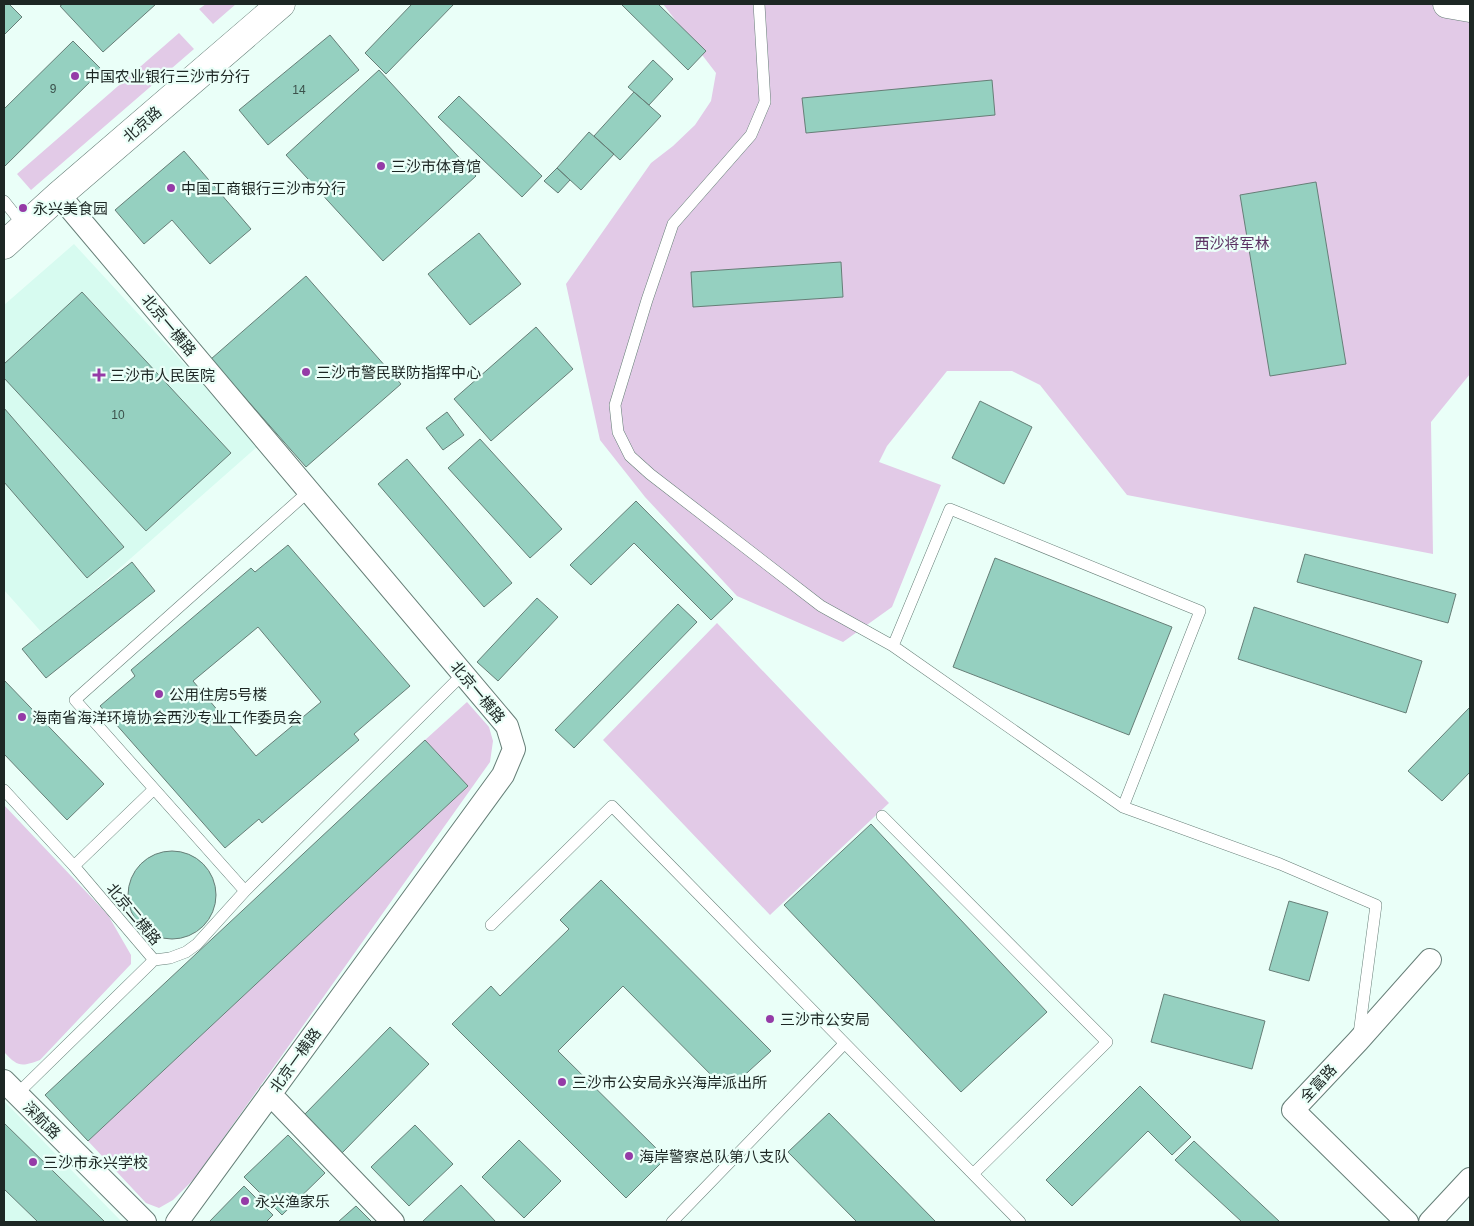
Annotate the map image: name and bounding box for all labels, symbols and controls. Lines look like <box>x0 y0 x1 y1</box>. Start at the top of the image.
place label: 中国农业银行三沙市分行 <box>85 68 250 85</box>
marker: 中国农业银行三沙市分行 <box>69 70 81 82</box>
house number: 9 <box>50 82 57 96</box>
house number: 14 <box>292 83 306 97</box>
street label: 北京路 <box>119 103 165 145</box>
place label: 三沙市体育馆 <box>391 158 481 175</box>
marker: 三沙市体育馆 <box>375 160 387 172</box>
place label: 中国工商银行三沙市分行 <box>181 180 346 197</box>
marker: 中国工商银行三沙市分行 <box>165 182 177 194</box>
place label: 永兴美食园 <box>33 200 108 217</box>
marker: 永兴美食园 <box>17 202 29 214</box>
park label: 西沙将军林 <box>1194 235 1270 252</box>
street label: 北京一横路 <box>138 291 200 359</box>
place label: 三沙市警民联防指挥中心 <box>316 364 481 381</box>
marker: 三沙市警民联防指挥中心 <box>300 366 312 378</box>
place label: 三沙市人民医院 <box>110 367 215 384</box>
marker: 三沙市人民医院 <box>92 368 106 382</box>
house number: 10 <box>111 408 125 422</box>
street label: 北京一横路 <box>447 658 509 726</box>
place label: 公用住房5号楼 <box>169 686 267 703</box>
marker: 公用住房5号楼 <box>153 688 165 700</box>
place label: 海南省海洋环境协会西沙专业工作委员会 <box>32 709 302 726</box>
marker: 海南省海洋环境协会西沙专业工作委员会 <box>16 711 28 723</box>
street label: 北京二横路 <box>103 880 165 948</box>
place label: 三沙市公安局 <box>780 1011 870 1028</box>
marker: 三沙市公安局 <box>764 1013 776 1025</box>
street label: 北京一横路 <box>266 1025 324 1095</box>
street label: 全富路 <box>1296 1061 1340 1105</box>
place label: 三沙市公安局永兴海岸派出所 <box>572 1074 767 1091</box>
marker: 三沙市公安局永兴海岸派出所 <box>556 1076 568 1088</box>
street label: 深航路 <box>20 1098 64 1142</box>
place label: 海岸警察总队第八支队 <box>639 1148 789 1165</box>
marker: 海岸警察总队第八支队 <box>623 1150 635 1162</box>
place label: 三沙市永兴学校 <box>43 1154 148 1171</box>
marker: 三沙市永兴学校 <box>27 1156 39 1168</box>
place label: 永兴渔家乐 <box>255 1193 330 1210</box>
marker: 永兴渔家乐 <box>239 1195 251 1207</box>

